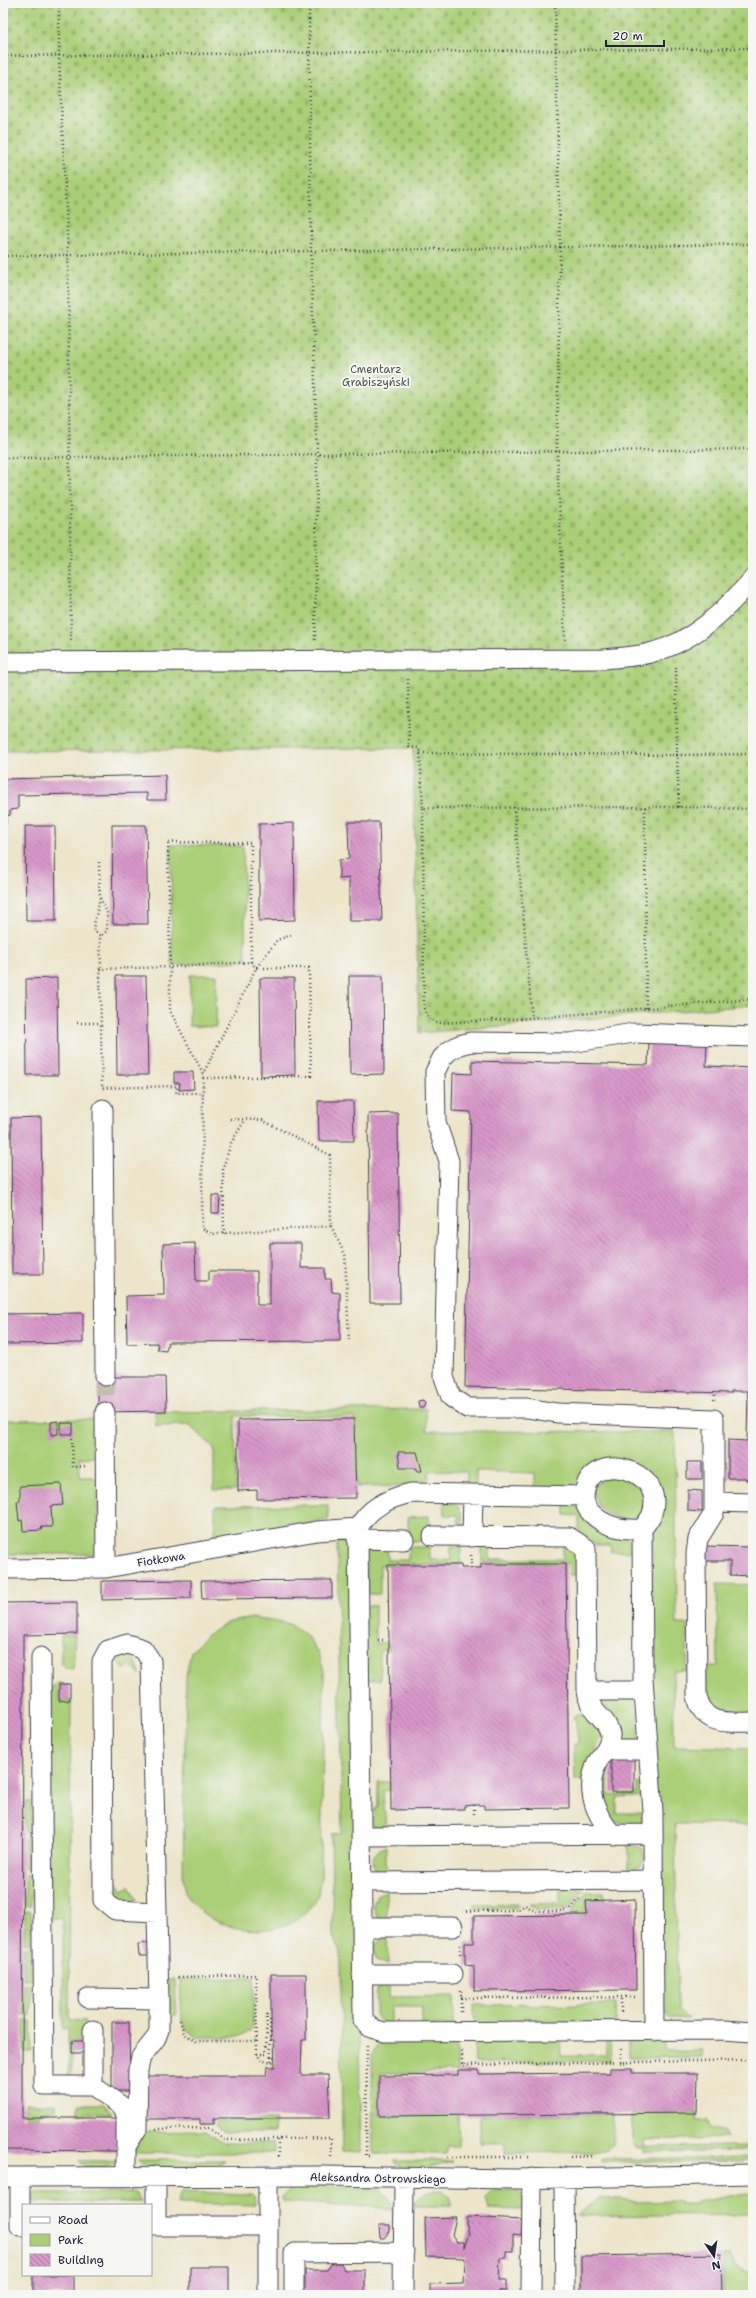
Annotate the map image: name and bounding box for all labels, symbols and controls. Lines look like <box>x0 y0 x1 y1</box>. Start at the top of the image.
scale bar <box>606 22 664 48</box>
text: 20 m <box>612 28 643 44</box>
park label: Cmentarz Grabiszyński <box>342 362 410 390</box>
street label: Fiołkowa <box>136 1548 186 1571</box>
street label: Aleksandra Ostrowskiego <box>310 2170 447 2187</box>
legend <box>22 2204 152 2276</box>
text: Road <box>58 2212 89 2228</box>
text: Park <box>58 2232 84 2248</box>
north arrow <box>694 2236 734 2276</box>
text: Building <box>58 2252 104 2268</box>
text: N <box>710 2257 722 2274</box>

